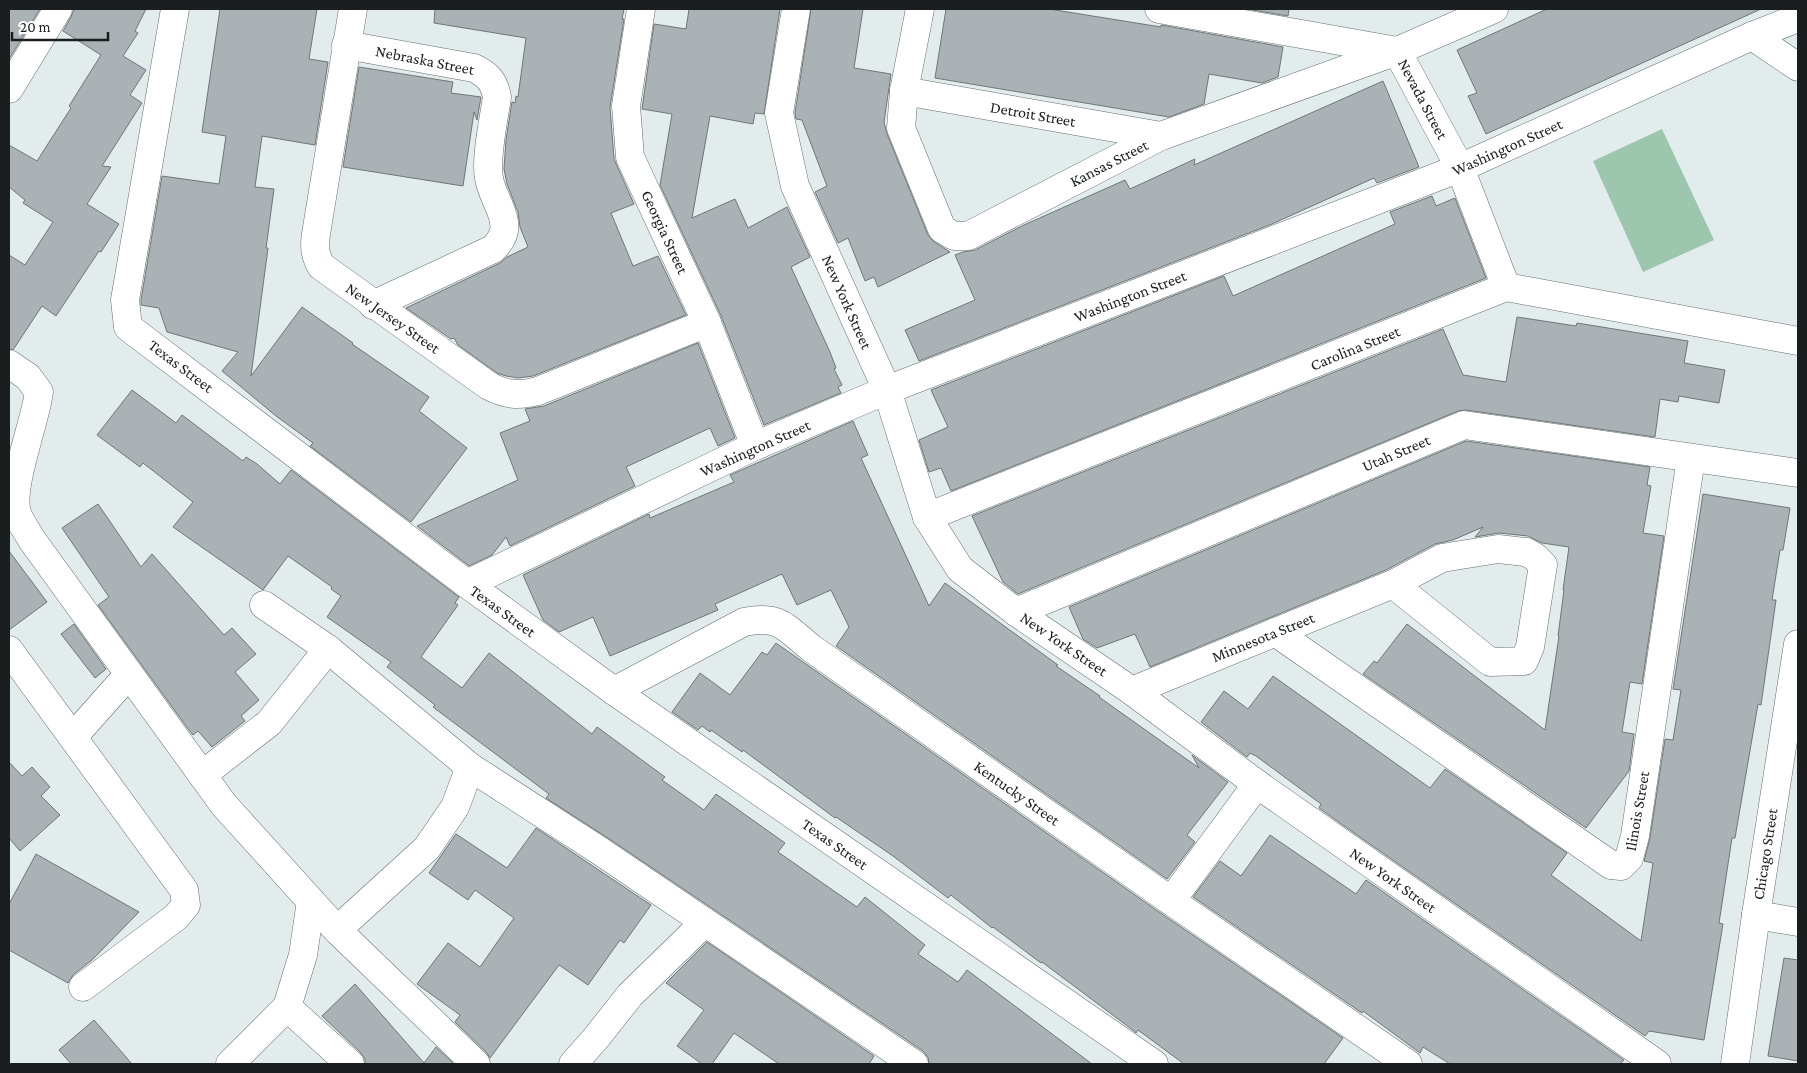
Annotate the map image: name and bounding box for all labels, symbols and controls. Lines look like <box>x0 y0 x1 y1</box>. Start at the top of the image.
scale bar <box>12 10 109 42</box>
text: 20 m <box>20 19 51 35</box>
street label: Nebraska Street <box>374 42 476 78</box>
street label: Nevada Street <box>1395 56 1452 143</box>
street label: Detroit Street <box>989 98 1078 130</box>
street label: Washington Street <box>1449 115 1566 180</box>
street label: Kansas Street <box>1067 136 1152 190</box>
street label: Georgia Street <box>637 187 692 278</box>
street label: New York Street <box>819 252 876 352</box>
street label: Washington Street <box>1071 266 1190 326</box>
street label: New Jersey Street <box>342 279 444 358</box>
street label: Carolina Street <box>1308 322 1403 374</box>
street label: Texas Street <box>145 336 217 396</box>
street label: Washington Street <box>697 416 814 481</box>
street label: Utah Street <box>1360 431 1433 475</box>
street label: Texas Street <box>467 582 540 641</box>
street label: Minnesota Street <box>1209 608 1317 665</box>
street label: New York Street <box>1017 609 1111 680</box>
street label: Kentucky Street <box>971 757 1063 830</box>
street label: Ilinois Street <box>1622 769 1653 852</box>
street label: Chicago Street <box>1749 806 1782 901</box>
street label: Texas Street <box>799 815 872 873</box>
street label: New York Street <box>1347 844 1440 916</box>

